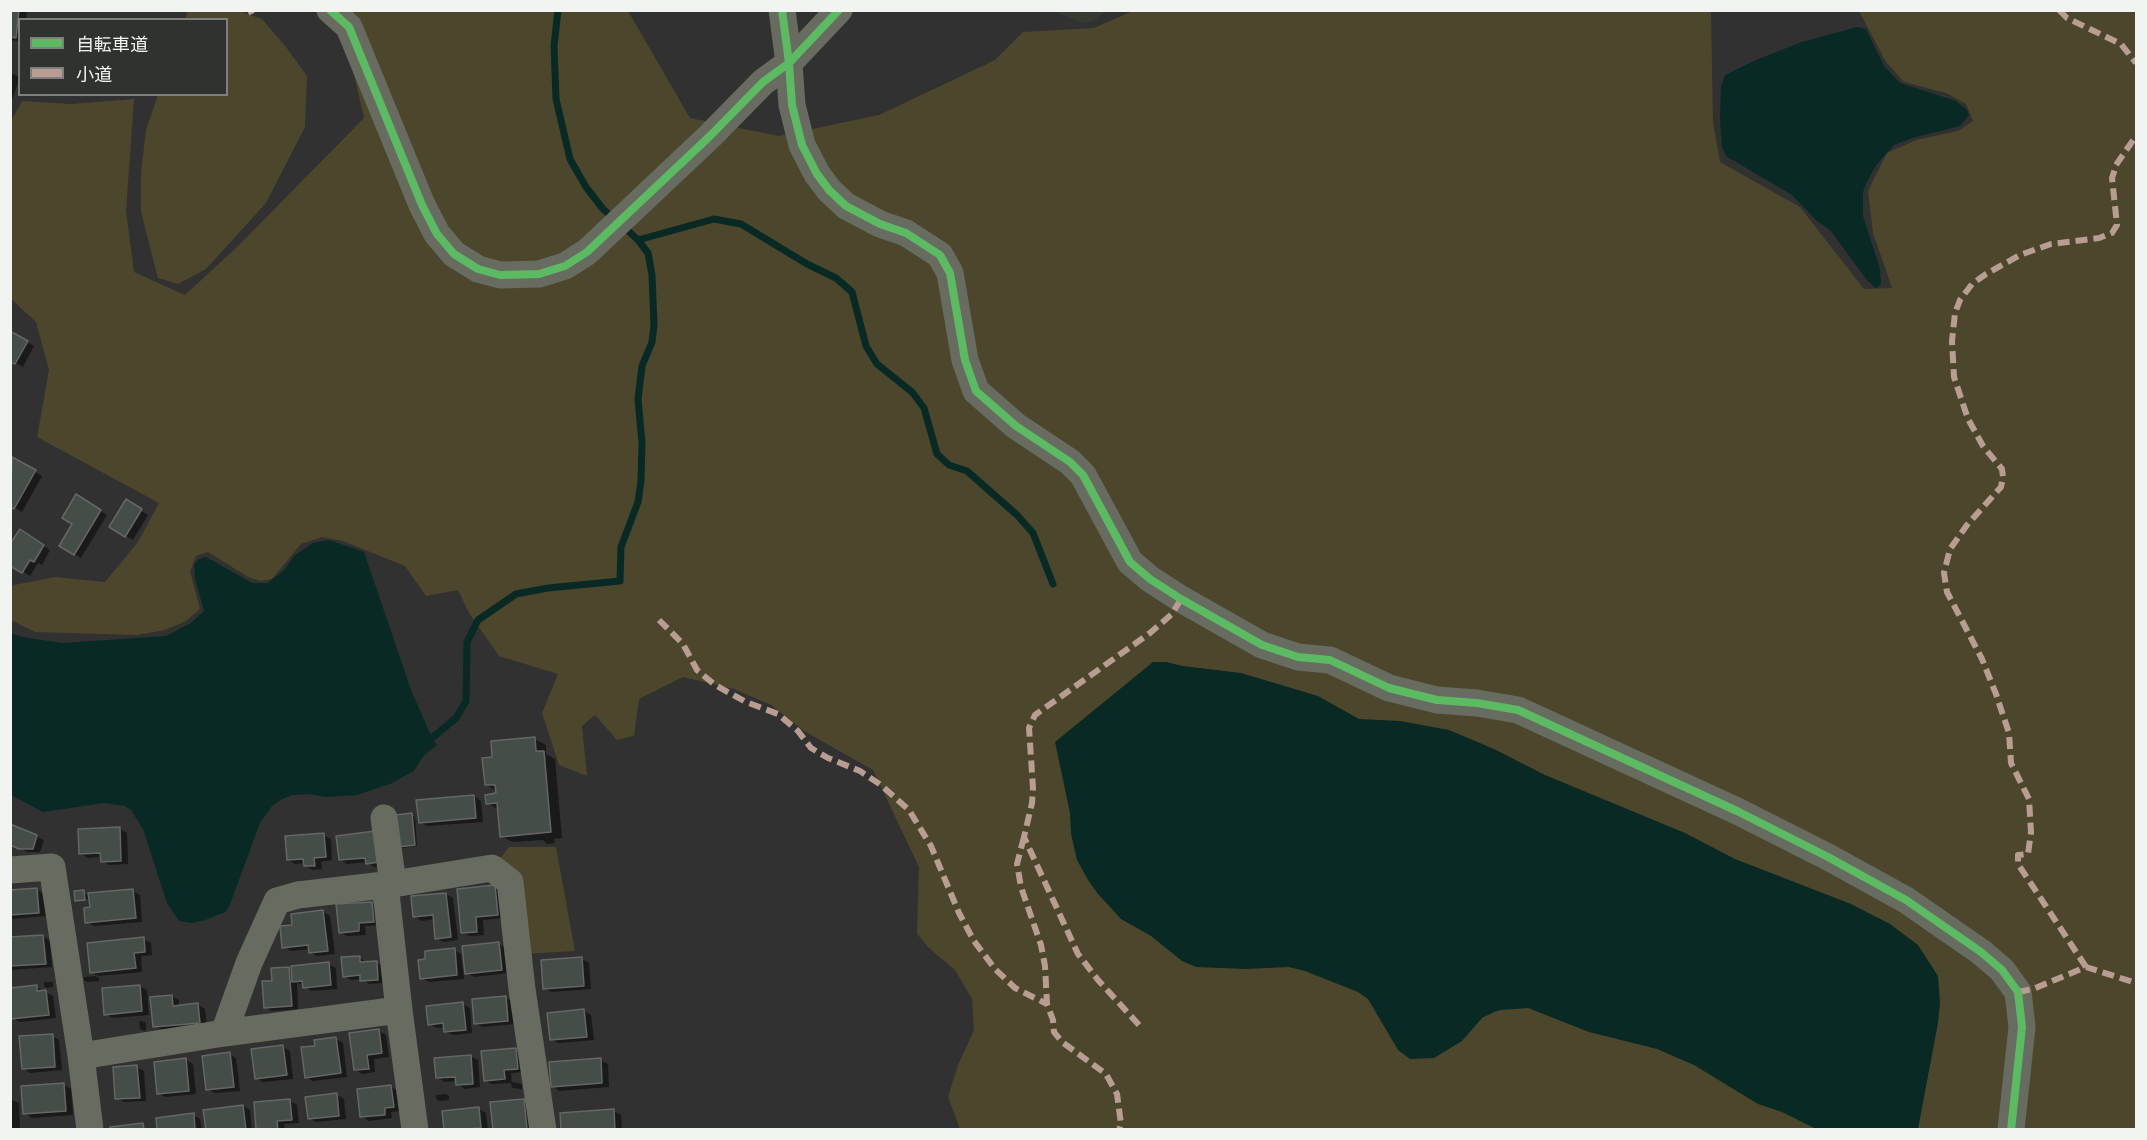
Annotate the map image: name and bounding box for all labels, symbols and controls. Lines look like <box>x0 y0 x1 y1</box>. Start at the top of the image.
legend <box>18 18 228 96</box>
text: 自転車道 <box>76 33 148 56</box>
text: 小道 <box>76 63 112 86</box>

